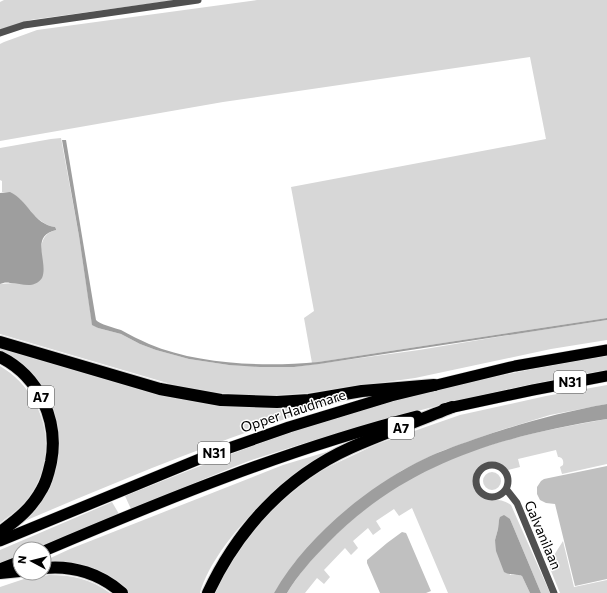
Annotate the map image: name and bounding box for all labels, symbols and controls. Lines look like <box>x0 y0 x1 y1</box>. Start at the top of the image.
road number: N31 <box>554 371 586 393</box>
street label: Opper Haudmare <box>238 385 348 436</box>
road number: A7 <box>28 386 54 408</box>
road number: A7 <box>388 417 414 439</box>
road number: N31 <box>198 442 230 464</box>
street label: Galvanilaan <box>521 498 566 572</box>
north arrow <box>12 541 52 581</box>
text: N <box>15 555 29 565</box>

